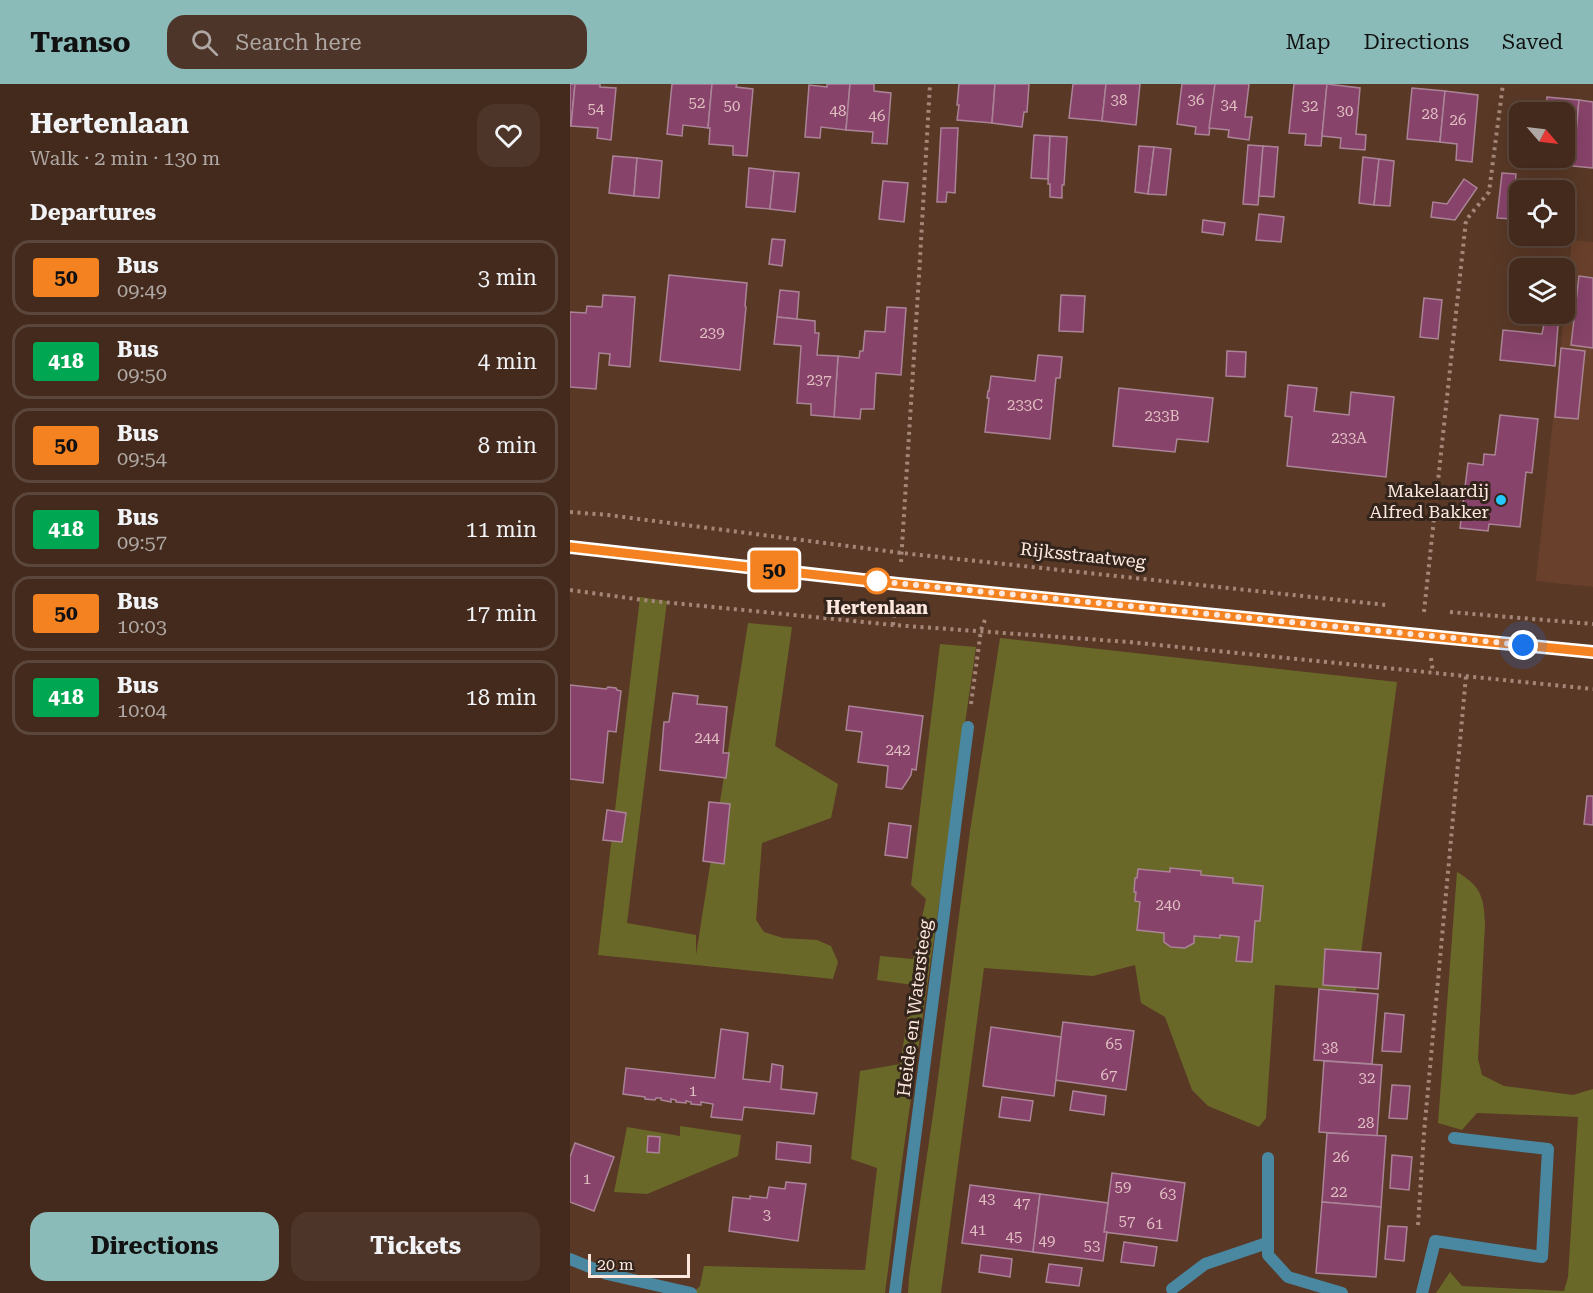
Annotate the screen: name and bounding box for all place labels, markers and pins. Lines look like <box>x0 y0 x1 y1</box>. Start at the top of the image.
place label: Makelaardij Alfred Bakker <box>1370 480 1489 522</box>
marker: Makelaardij Alfred Bakker <box>1494 493 1508 507</box>
marker: Hertenlaan <box>864 568 890 594</box>
place label: Hertenlaan <box>826 597 928 618</box>

